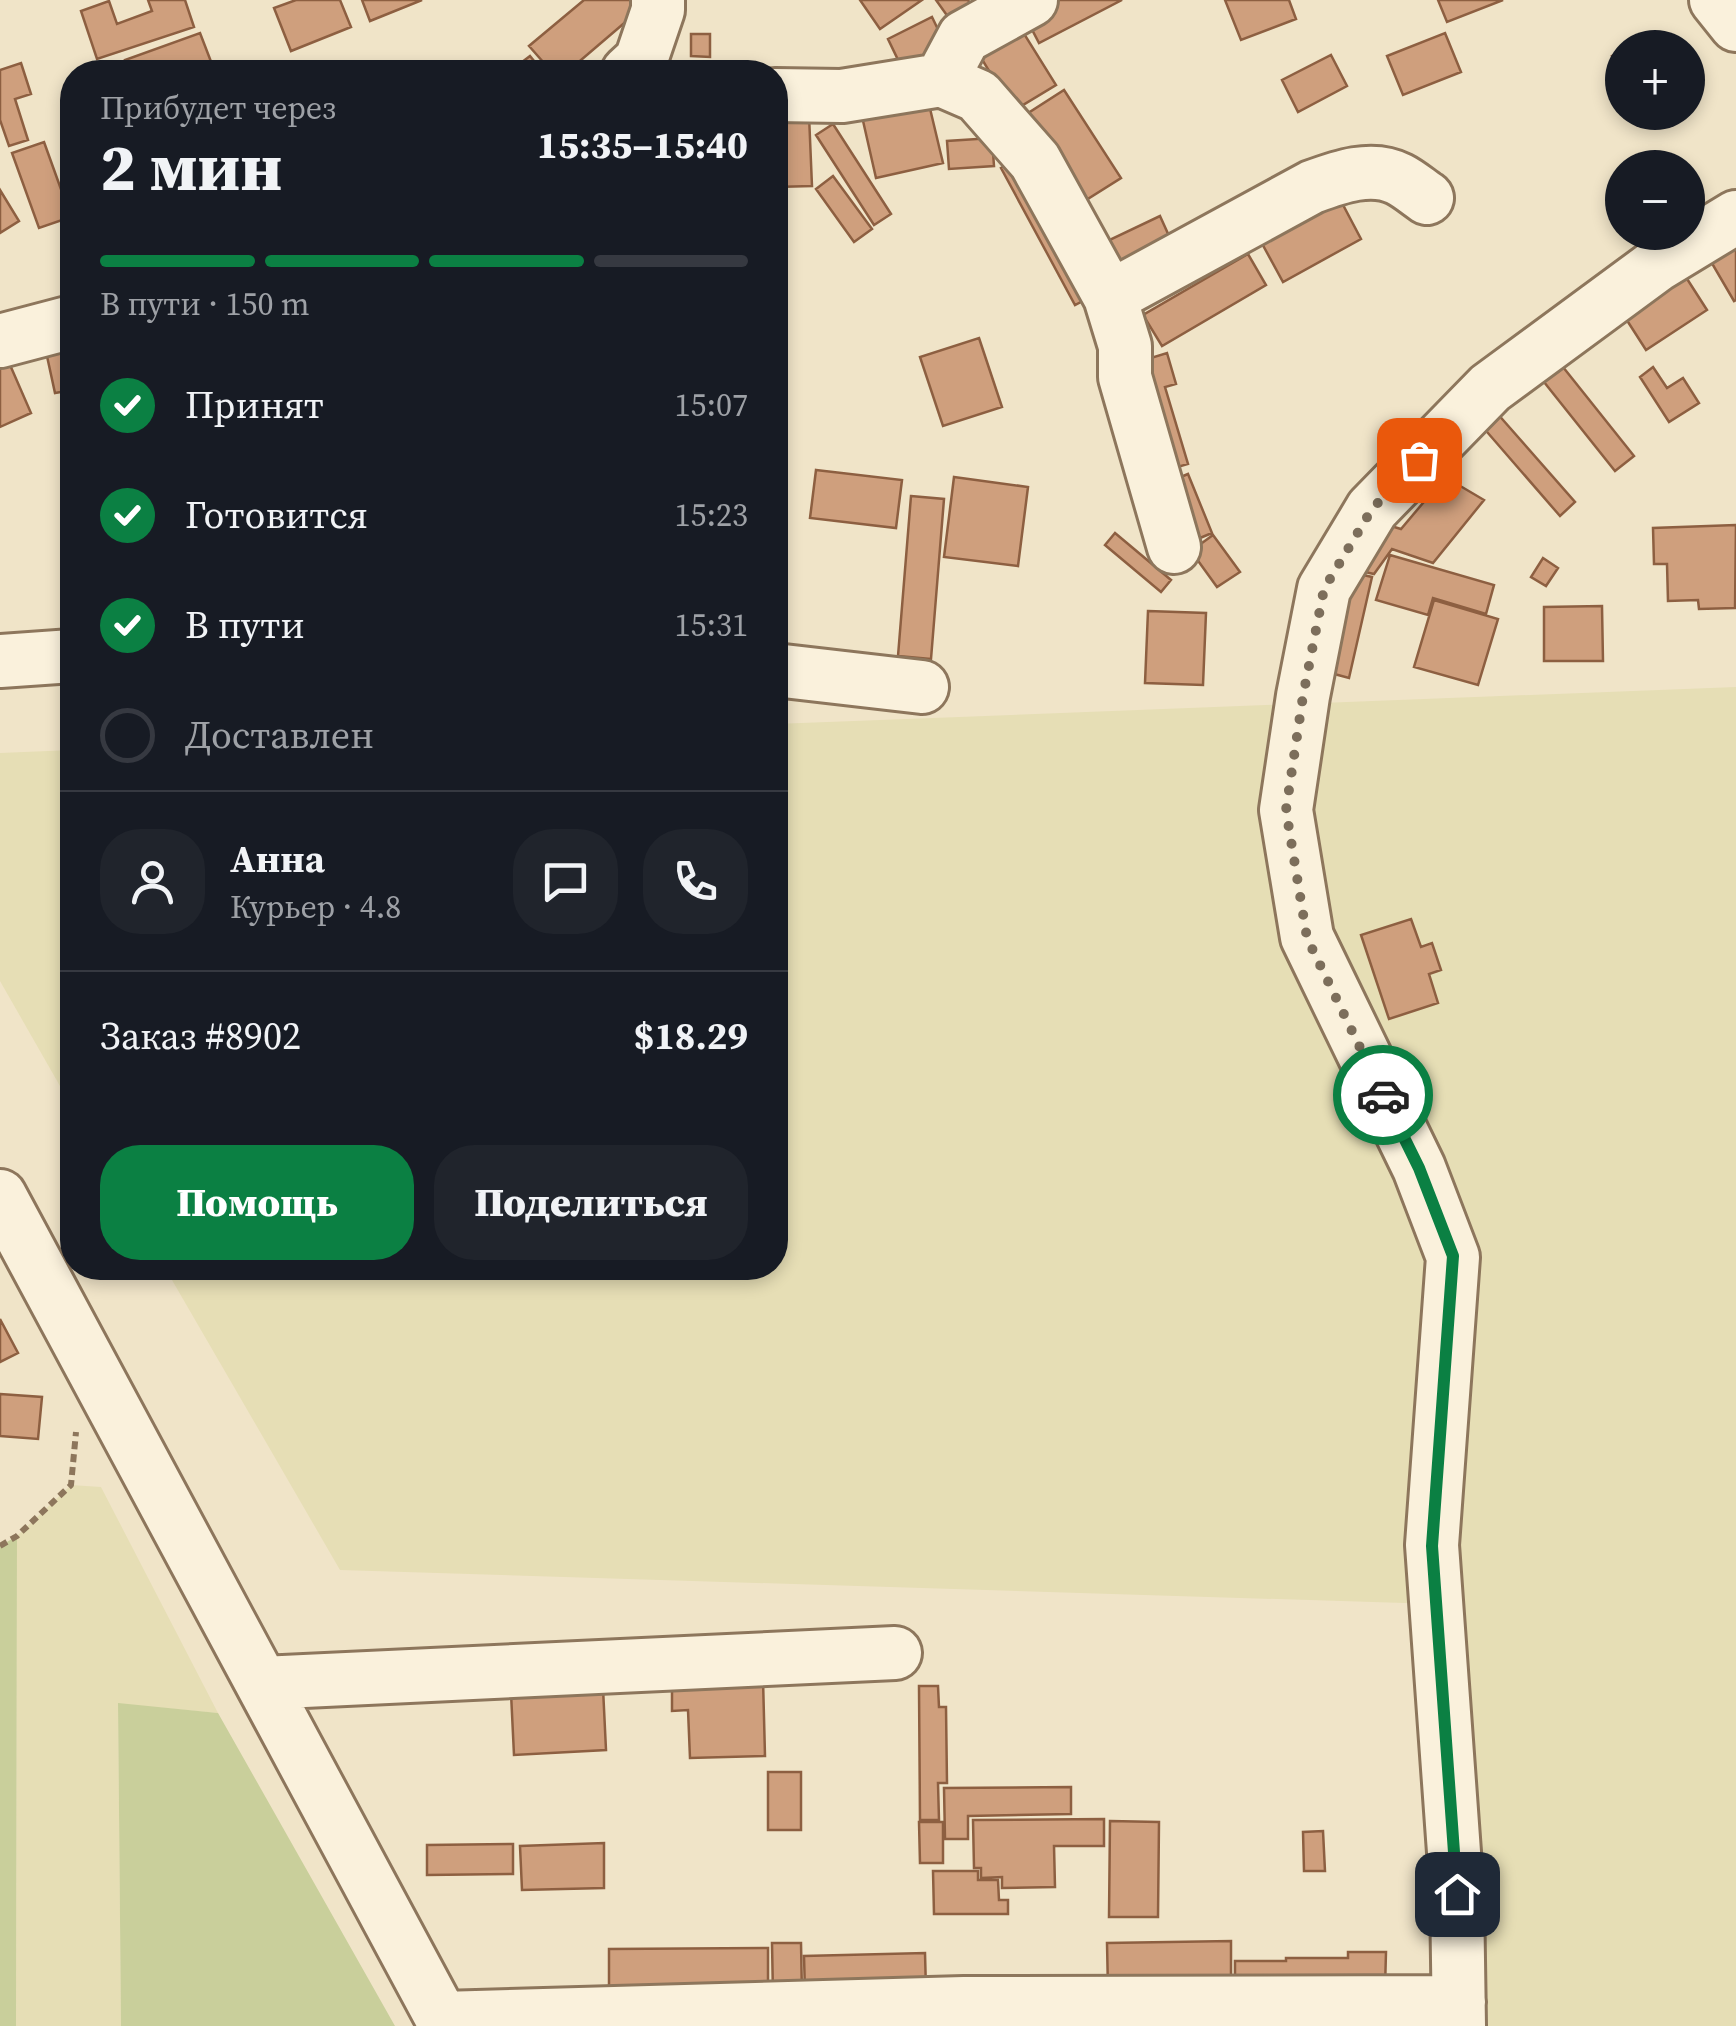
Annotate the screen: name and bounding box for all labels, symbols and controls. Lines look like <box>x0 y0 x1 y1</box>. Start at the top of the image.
map controls <box>1605 30 1705 250</box>
button: + <box>1605 30 1705 130</box>
text: Прибудет через <box>100 86 336 130</box>
text: 15:35–15:40 <box>537 119 748 171</box>
text: 2 мин <box>100 123 282 212</box>
button: − <box>1605 150 1705 250</box>
text: В пути · 150 m <box>100 282 310 326</box>
icon: check <box>100 378 155 433</box>
text: Принят <box>185 379 324 431</box>
text: 15:07 <box>674 383 748 427</box>
pin <box>1377 418 1462 503</box>
icon: bag <box>1392 433 1447 488</box>
icon: check <box>100 488 155 543</box>
text: Готовится <box>185 489 368 541</box>
text: 15:23 <box>674 493 748 537</box>
icon: check <box>100 598 155 653</box>
text: В пути <box>185 599 305 651</box>
text: 15:31 <box>674 603 748 647</box>
text: Доставлен <box>185 709 374 761</box>
button: person <box>100 829 205 934</box>
button: chat <box>513 829 618 934</box>
button: phone <box>643 829 748 934</box>
text: Анна <box>230 833 325 885</box>
text: Курьер · 4.8 <box>230 885 401 929</box>
text: Заказ #8902 <box>100 1010 301 1062</box>
text: $18.29 <box>634 1010 748 1062</box>
courier <box>1333 1045 1433 1145</box>
icon: car <box>1356 1068 1411 1123</box>
button: Помощь <box>100 1145 414 1260</box>
button: Поделиться <box>434 1145 748 1260</box>
pin <box>1415 1852 1500 1937</box>
icon: home <box>1430 1867 1485 1922</box>

